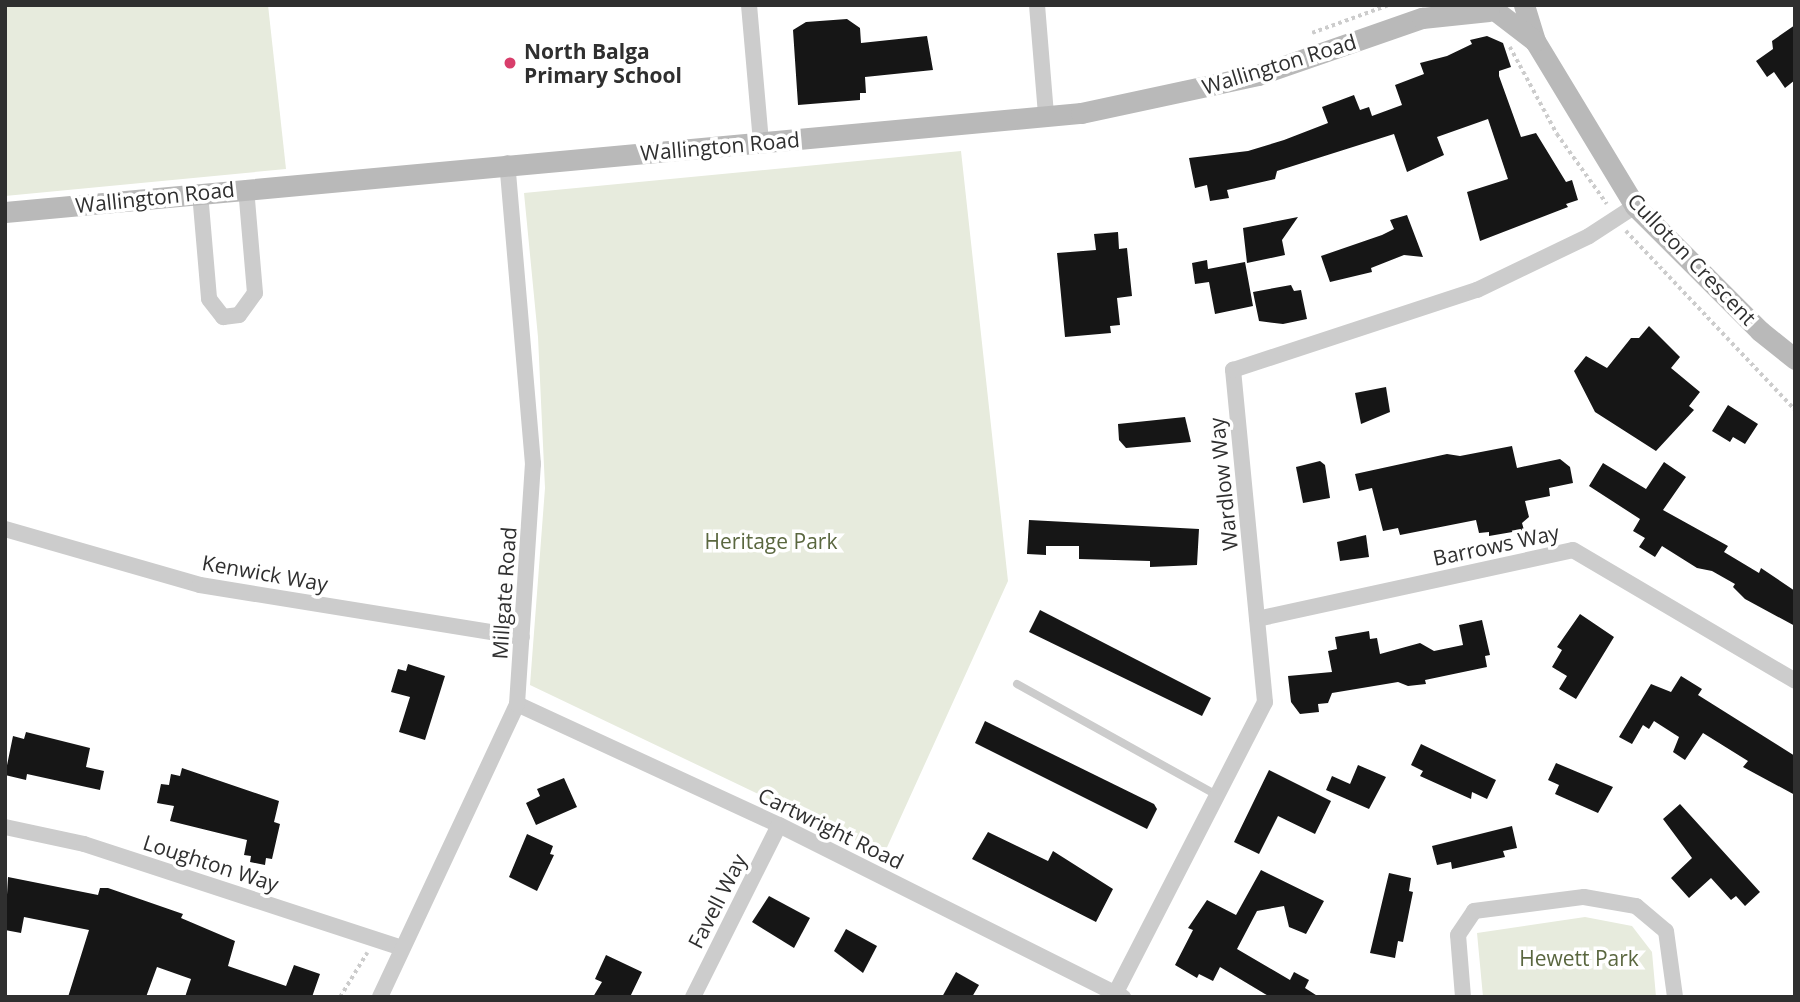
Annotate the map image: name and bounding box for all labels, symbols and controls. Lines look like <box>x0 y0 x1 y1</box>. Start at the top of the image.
street label: Wallington Road <box>1199 29 1359 99</box>
place label: North Balga Primary School <box>524 38 682 88</box>
marker: North Balga Primary School <box>502 55 518 71</box>
street label: Wallington Road <box>639 126 801 166</box>
street label: Wallington Road <box>74 176 236 218</box>
street label: Culloton Crescent <box>1623 188 1761 330</box>
street label: Wardlow Way <box>1203 416 1243 552</box>
street label: Barrows Way <box>1431 519 1561 571</box>
street label: Millgate Road <box>487 526 521 660</box>
park label: Heritage Park <box>705 528 837 554</box>
street label: Kenwick Way <box>200 550 330 596</box>
street label: Cartwright Road <box>754 782 908 874</box>
street label: Loughton Way <box>140 829 282 897</box>
street label: Favell Way <box>683 850 751 952</box>
park label: Hewett Park <box>1519 945 1639 971</box>

